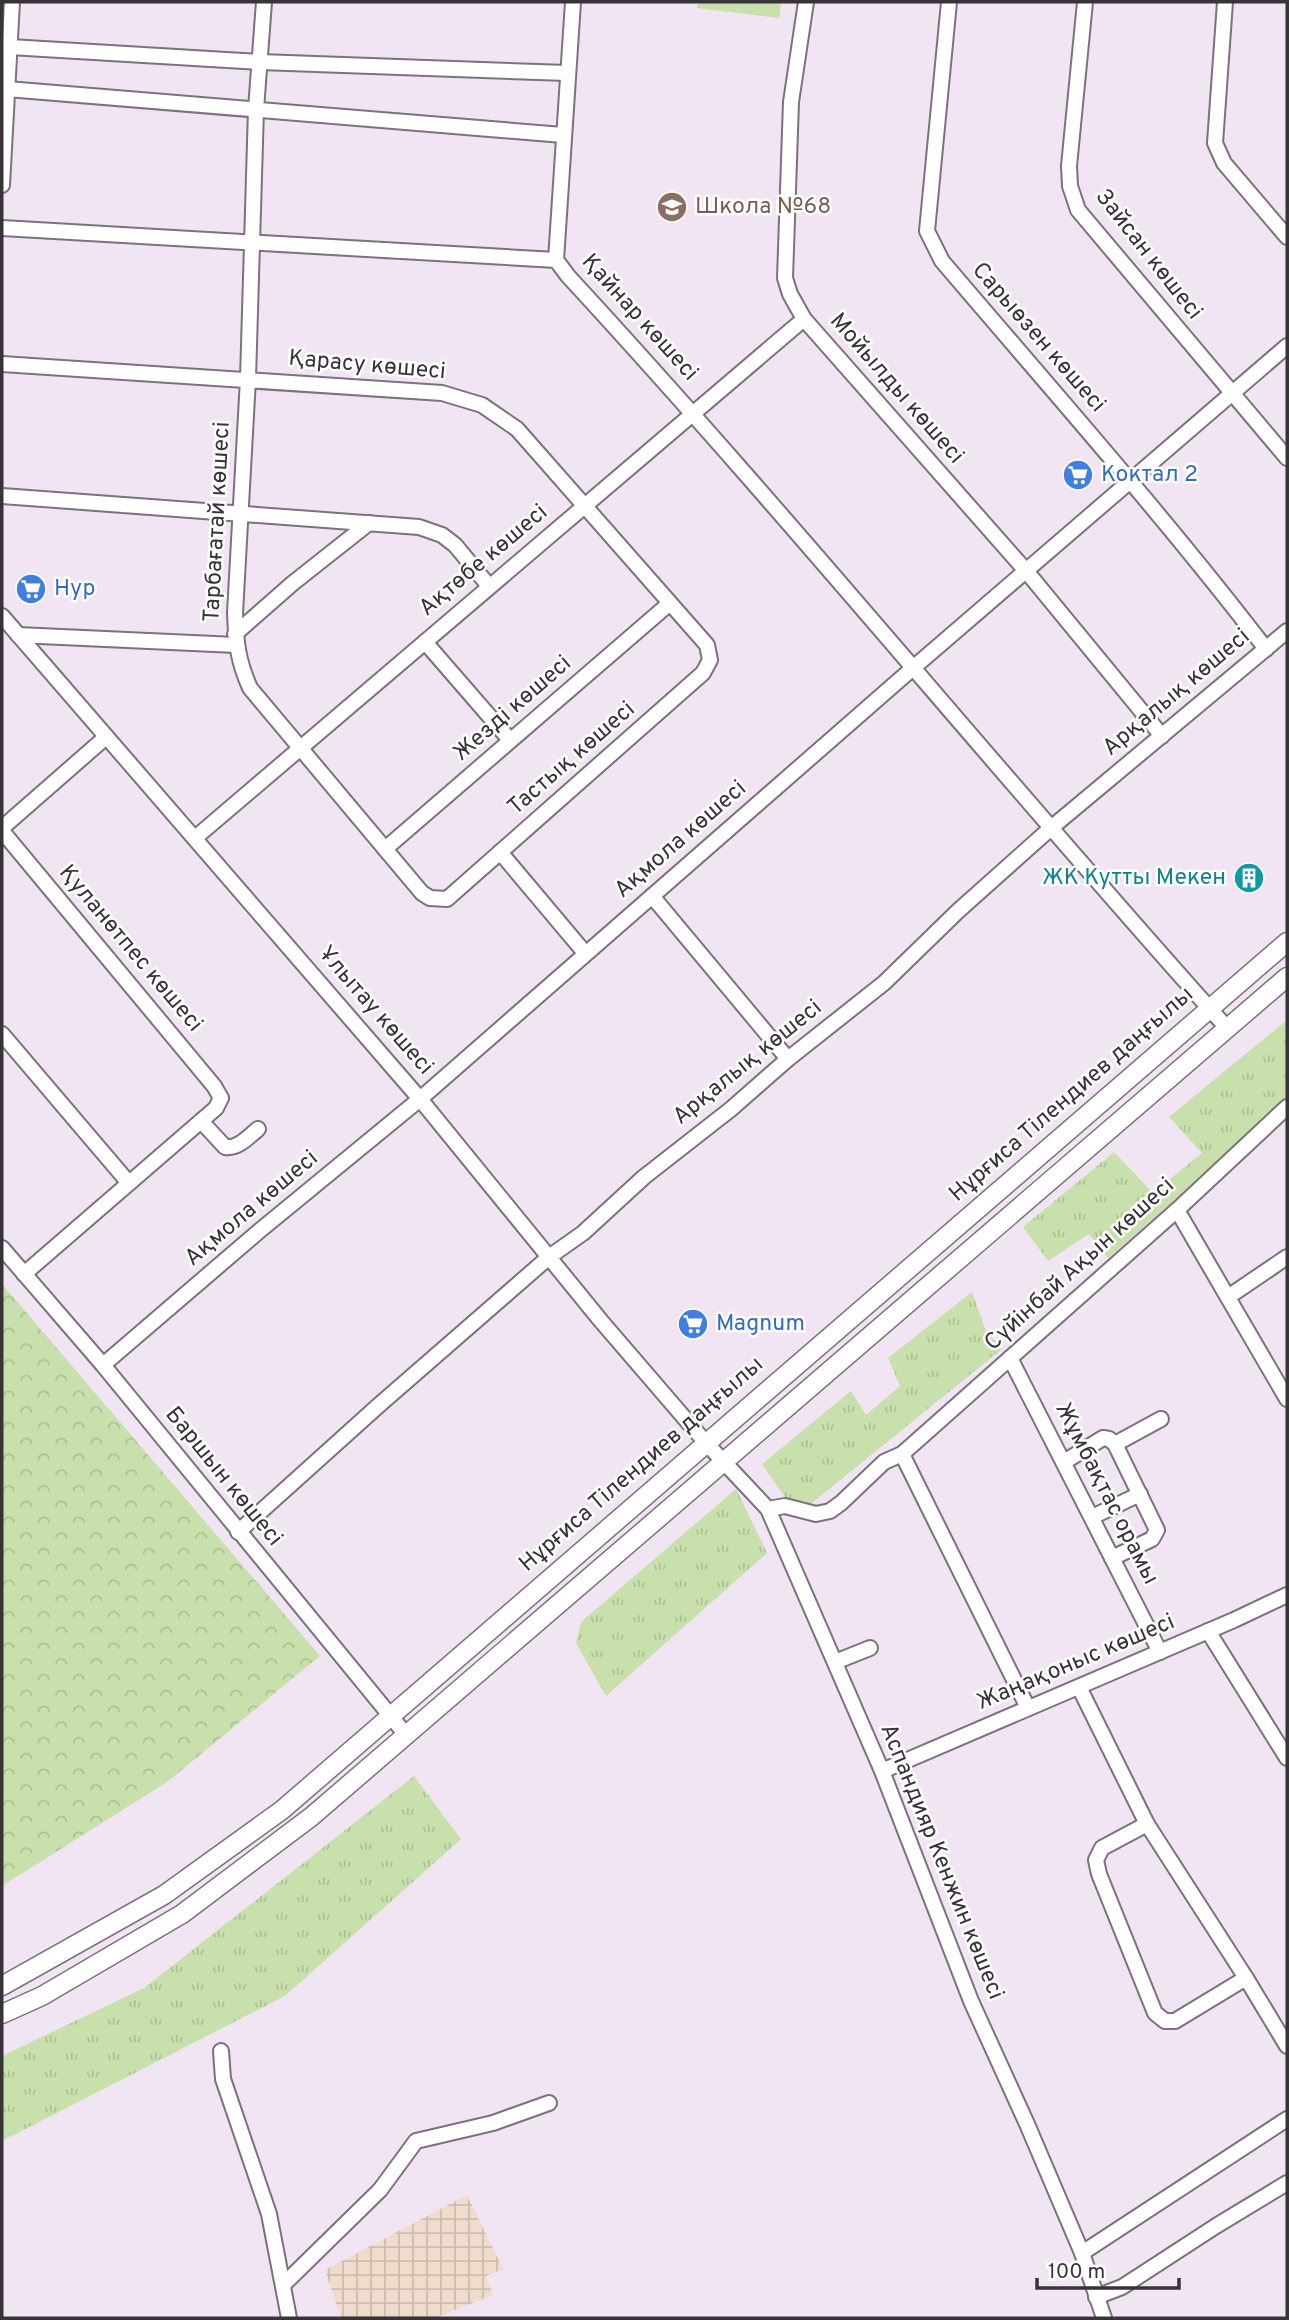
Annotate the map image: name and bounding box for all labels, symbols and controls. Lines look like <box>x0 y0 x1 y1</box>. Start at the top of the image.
street label: Зайсан көшесі <box>1088 184 1208 326</box>
school or university icon: Школа №68 <box>655 190 689 224</box>
place label: Школа №68 <box>695 193 831 222</box>
street label: Қайнар көшесі <box>574 248 704 388</box>
street label: Сарыөзен көшесі <box>965 257 1111 419</box>
street label: Мойылды көшесі <box>823 308 969 470</box>
street label: Қарасу көшесі <box>287 345 447 387</box>
street label: Тарбағатай көшесі <box>198 421 238 623</box>
supermarket icon: Коктал 2 <box>1061 458 1095 492</box>
place label: Коктал 2 <box>1101 461 1198 490</box>
street label: Ақтөбе көшесі <box>414 499 554 623</box>
supermarket icon: Нур <box>14 572 48 606</box>
place label: Нур <box>54 575 95 604</box>
street label: Арқалық көшесі <box>1097 623 1257 763</box>
street label: Жезді көшесі <box>448 650 578 768</box>
street label: Тастық көшесі <box>502 696 642 822</box>
street label: Ақмола көшесі <box>609 775 753 905</box>
street label: Қуланөтпес көшесі <box>52 859 208 1039</box>
building icon: ЖК Кутты Мекен <box>1232 861 1266 895</box>
place label: ЖК Кутты Мекен <box>1042 864 1226 893</box>
street label: Ұлытау көшесі <box>311 940 439 1082</box>
street label: Нұрғиса Тілендиев даңғылы <box>944 981 1200 1209</box>
street label: Арқалық көшесі <box>668 994 828 1132</box>
street label: Ақмола көшесі <box>179 1145 325 1273</box>
street label: Сүйінбай Ақын көшесі <box>979 1172 1181 1358</box>
supermarket icon: Magnum <box>676 1307 710 1341</box>
place label: Magnum <box>716 1310 805 1339</box>
street label: Нұрғиса Тілендиев даңғылы <box>514 1351 770 1579</box>
street label: Жұмбақтас орамы <box>1048 1398 1164 1590</box>
street label: Баршын көшесі <box>158 1401 288 1553</box>
street label: Жаңақоныс көшесі <box>973 1608 1179 1718</box>
street label: Аспандияр Кенжин көшесі <box>872 1720 1010 2004</box>
scale bar <box>1037 2246 1179 2290</box>
text: 100 m <box>1048 2259 1105 2286</box>

